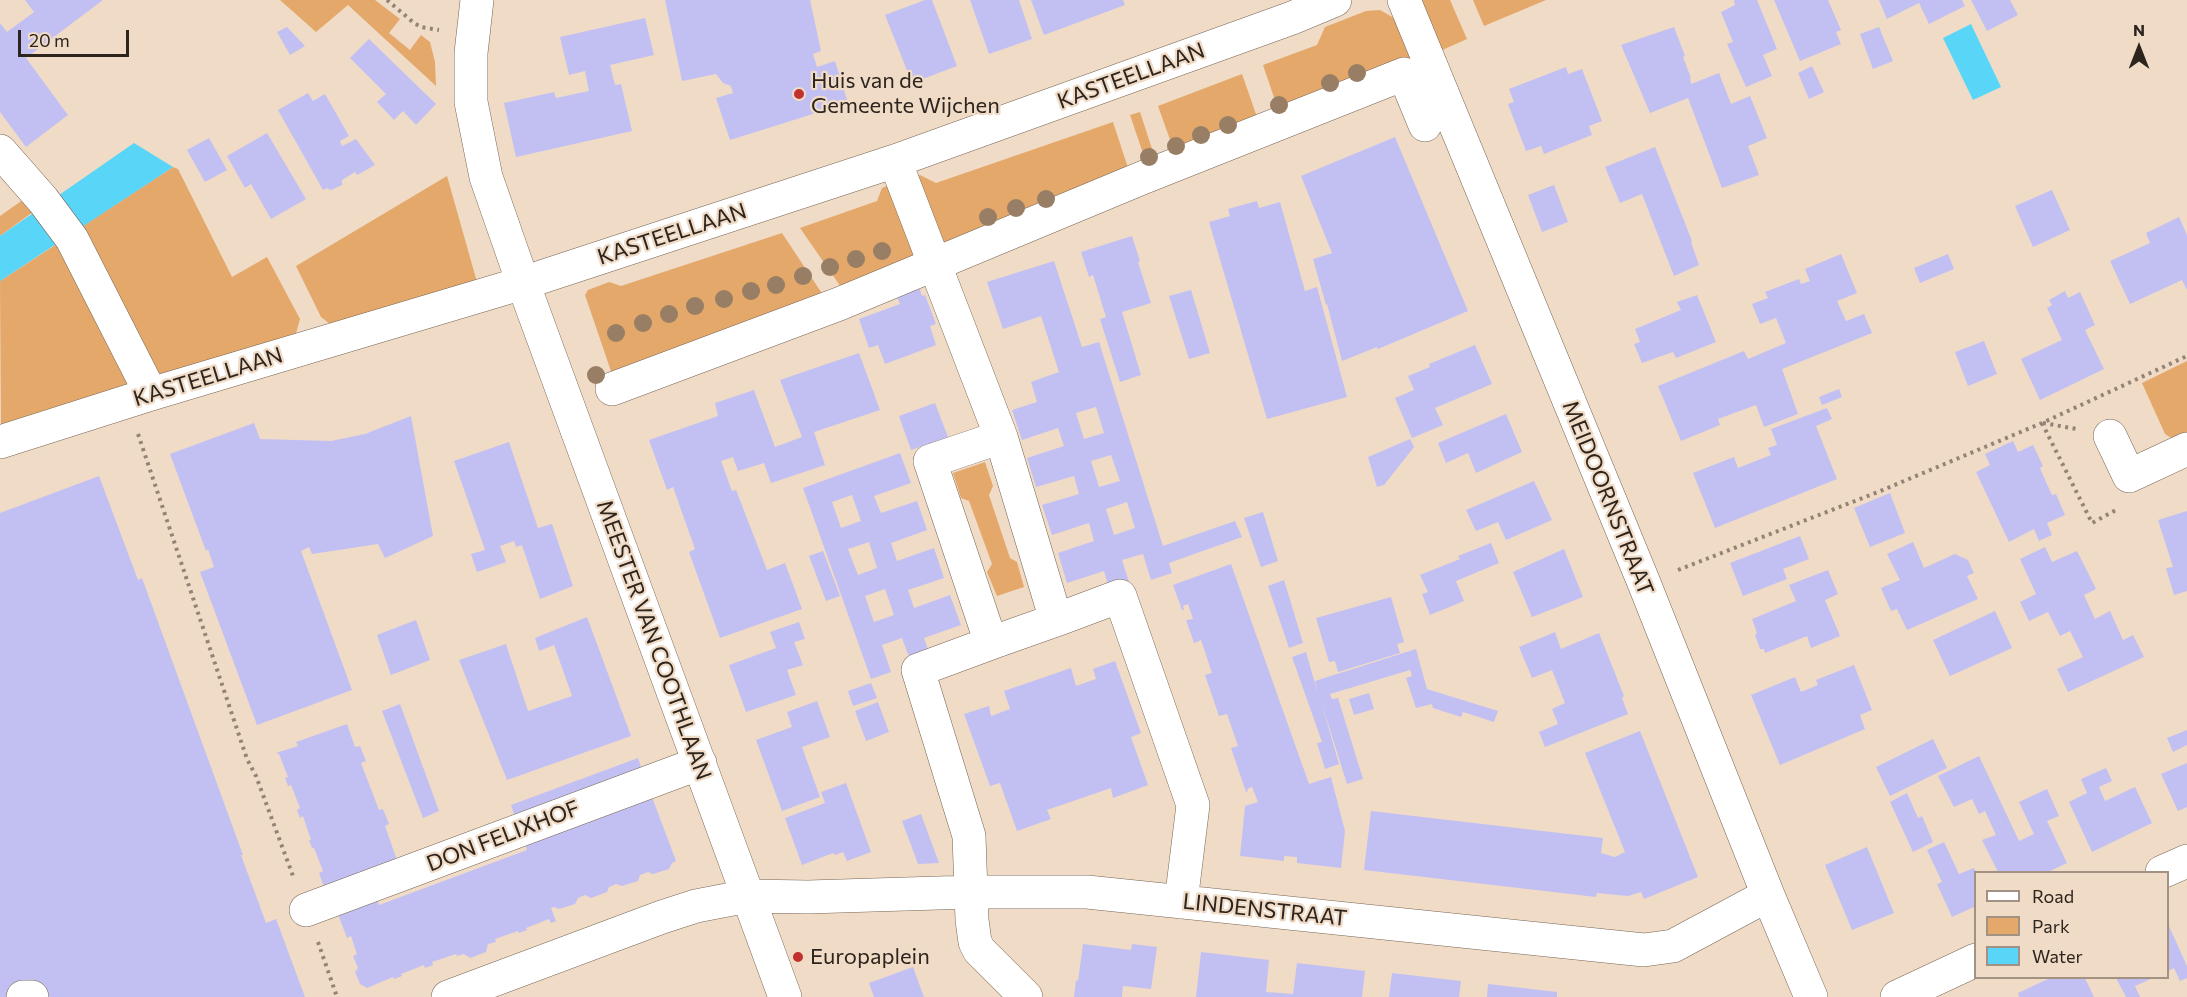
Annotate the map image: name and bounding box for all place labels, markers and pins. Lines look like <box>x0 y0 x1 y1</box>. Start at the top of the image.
place label: Huis van de Gemeente Wijchen <box>811 68 1000 119</box>
marker: Huis van de Gemeente Wijchen <box>792 87 806 101</box>
place label: Europaplein <box>810 944 930 970</box>
marker: Europaplein <box>791 950 805 964</box>

